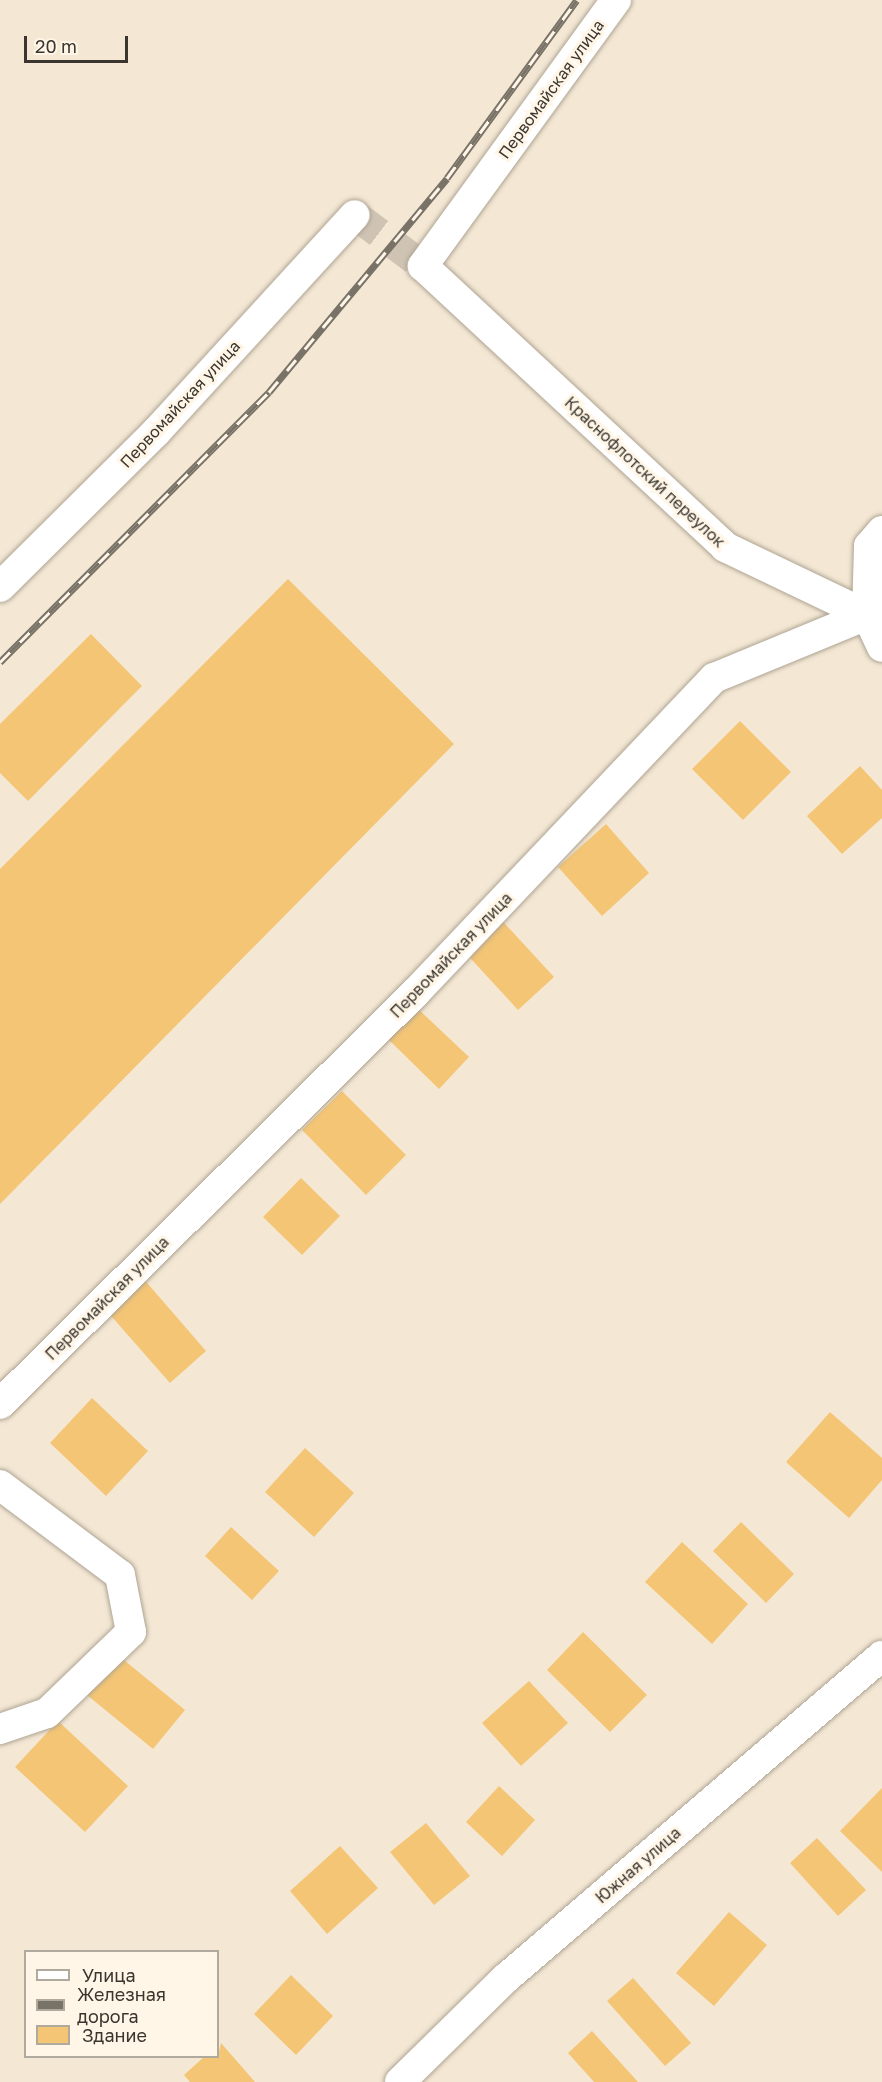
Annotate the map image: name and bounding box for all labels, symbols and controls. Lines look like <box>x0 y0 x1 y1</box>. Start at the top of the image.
street label: Первомайская улица <box>494 16 608 162</box>
scale bar <box>27 24 130 62</box>
text: 20 m <box>35 35 77 57</box>
street label: Первомайская улица <box>116 336 244 472</box>
street label: Краснофлотский переулок <box>561 393 729 551</box>
street label: Первомайская улица <box>386 888 516 1022</box>
street label: Первомайская улица <box>41 1232 173 1364</box>
street label: Южная улица <box>591 1823 685 1907</box>
legend <box>24 1950 219 2058</box>
text: Улица <box>82 1964 136 1986</box>
text: Железная дорога <box>77 1983 166 2027</box>
text: Здание <box>82 2024 147 2046</box>

